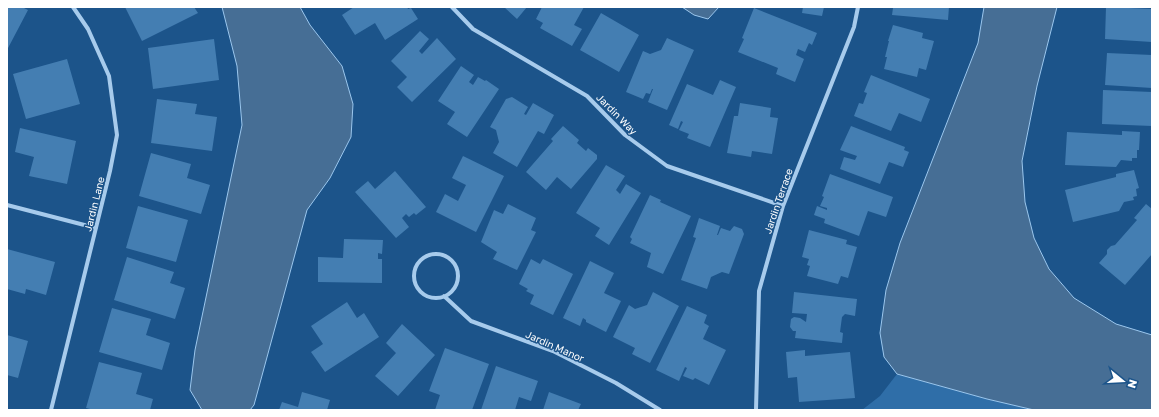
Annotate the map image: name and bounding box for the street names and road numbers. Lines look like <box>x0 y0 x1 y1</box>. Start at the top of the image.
street label: Jardin Way <box>594 91 640 137</box>
street label: Jardin Terrace <box>761 167 795 235</box>
street label: Jardin Lane <box>81 175 107 233</box>
street label: Jardin Manor <box>524 328 586 364</box>

